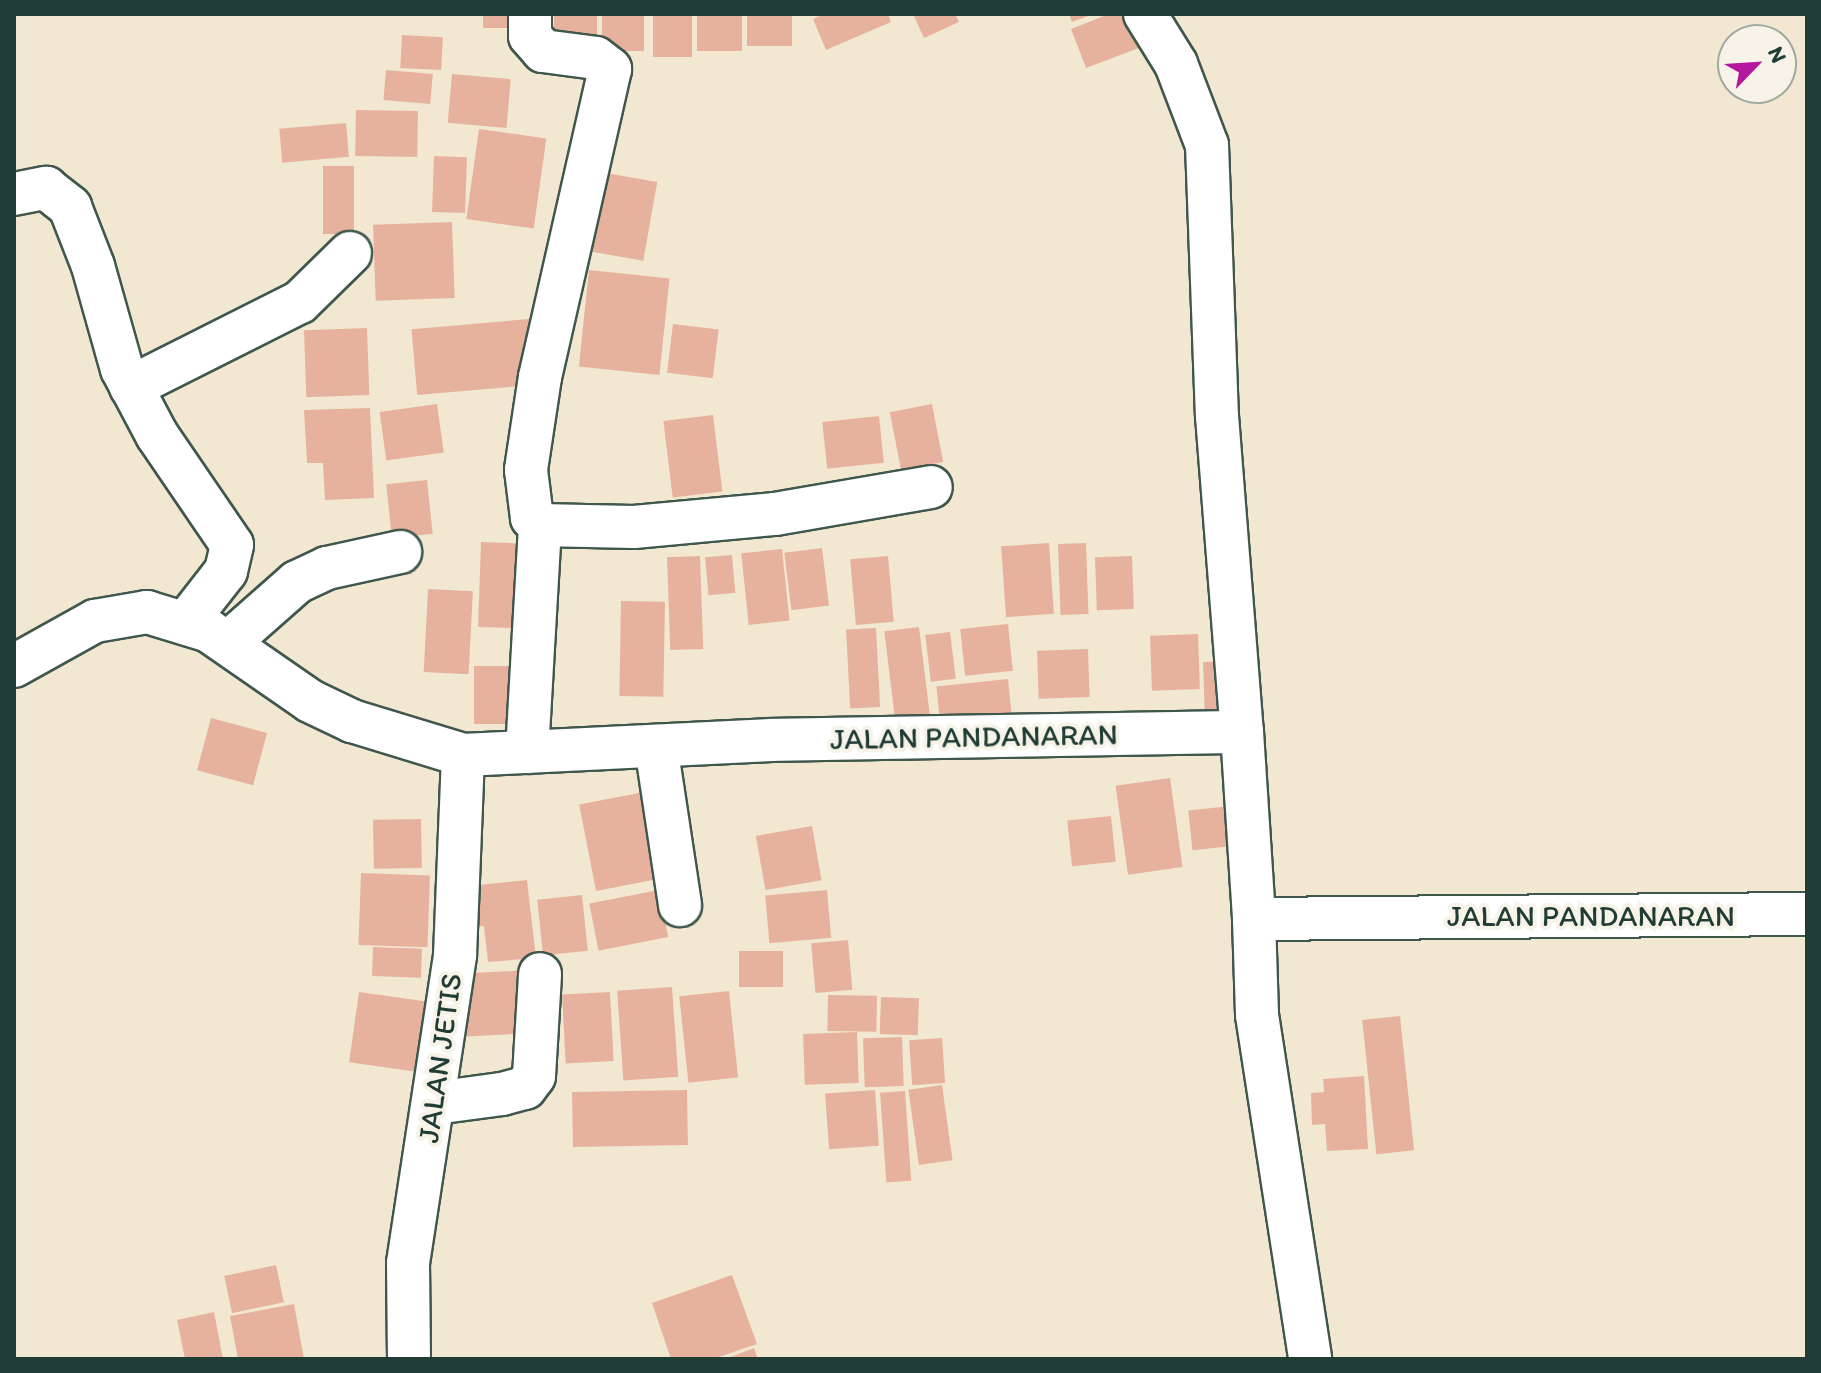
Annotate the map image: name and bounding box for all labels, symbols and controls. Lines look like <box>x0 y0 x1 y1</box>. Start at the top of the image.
north arrow <box>1717 24 1797 104</box>
text: N <box>1762 42 1793 67</box>
street label: JALAN PANDANARAN <box>830 716 1118 758</box>
street label: JALAN PANDANARAN <box>1448 898 1734 934</box>
street label: JALAN JETIS <box>411 973 469 1143</box>

